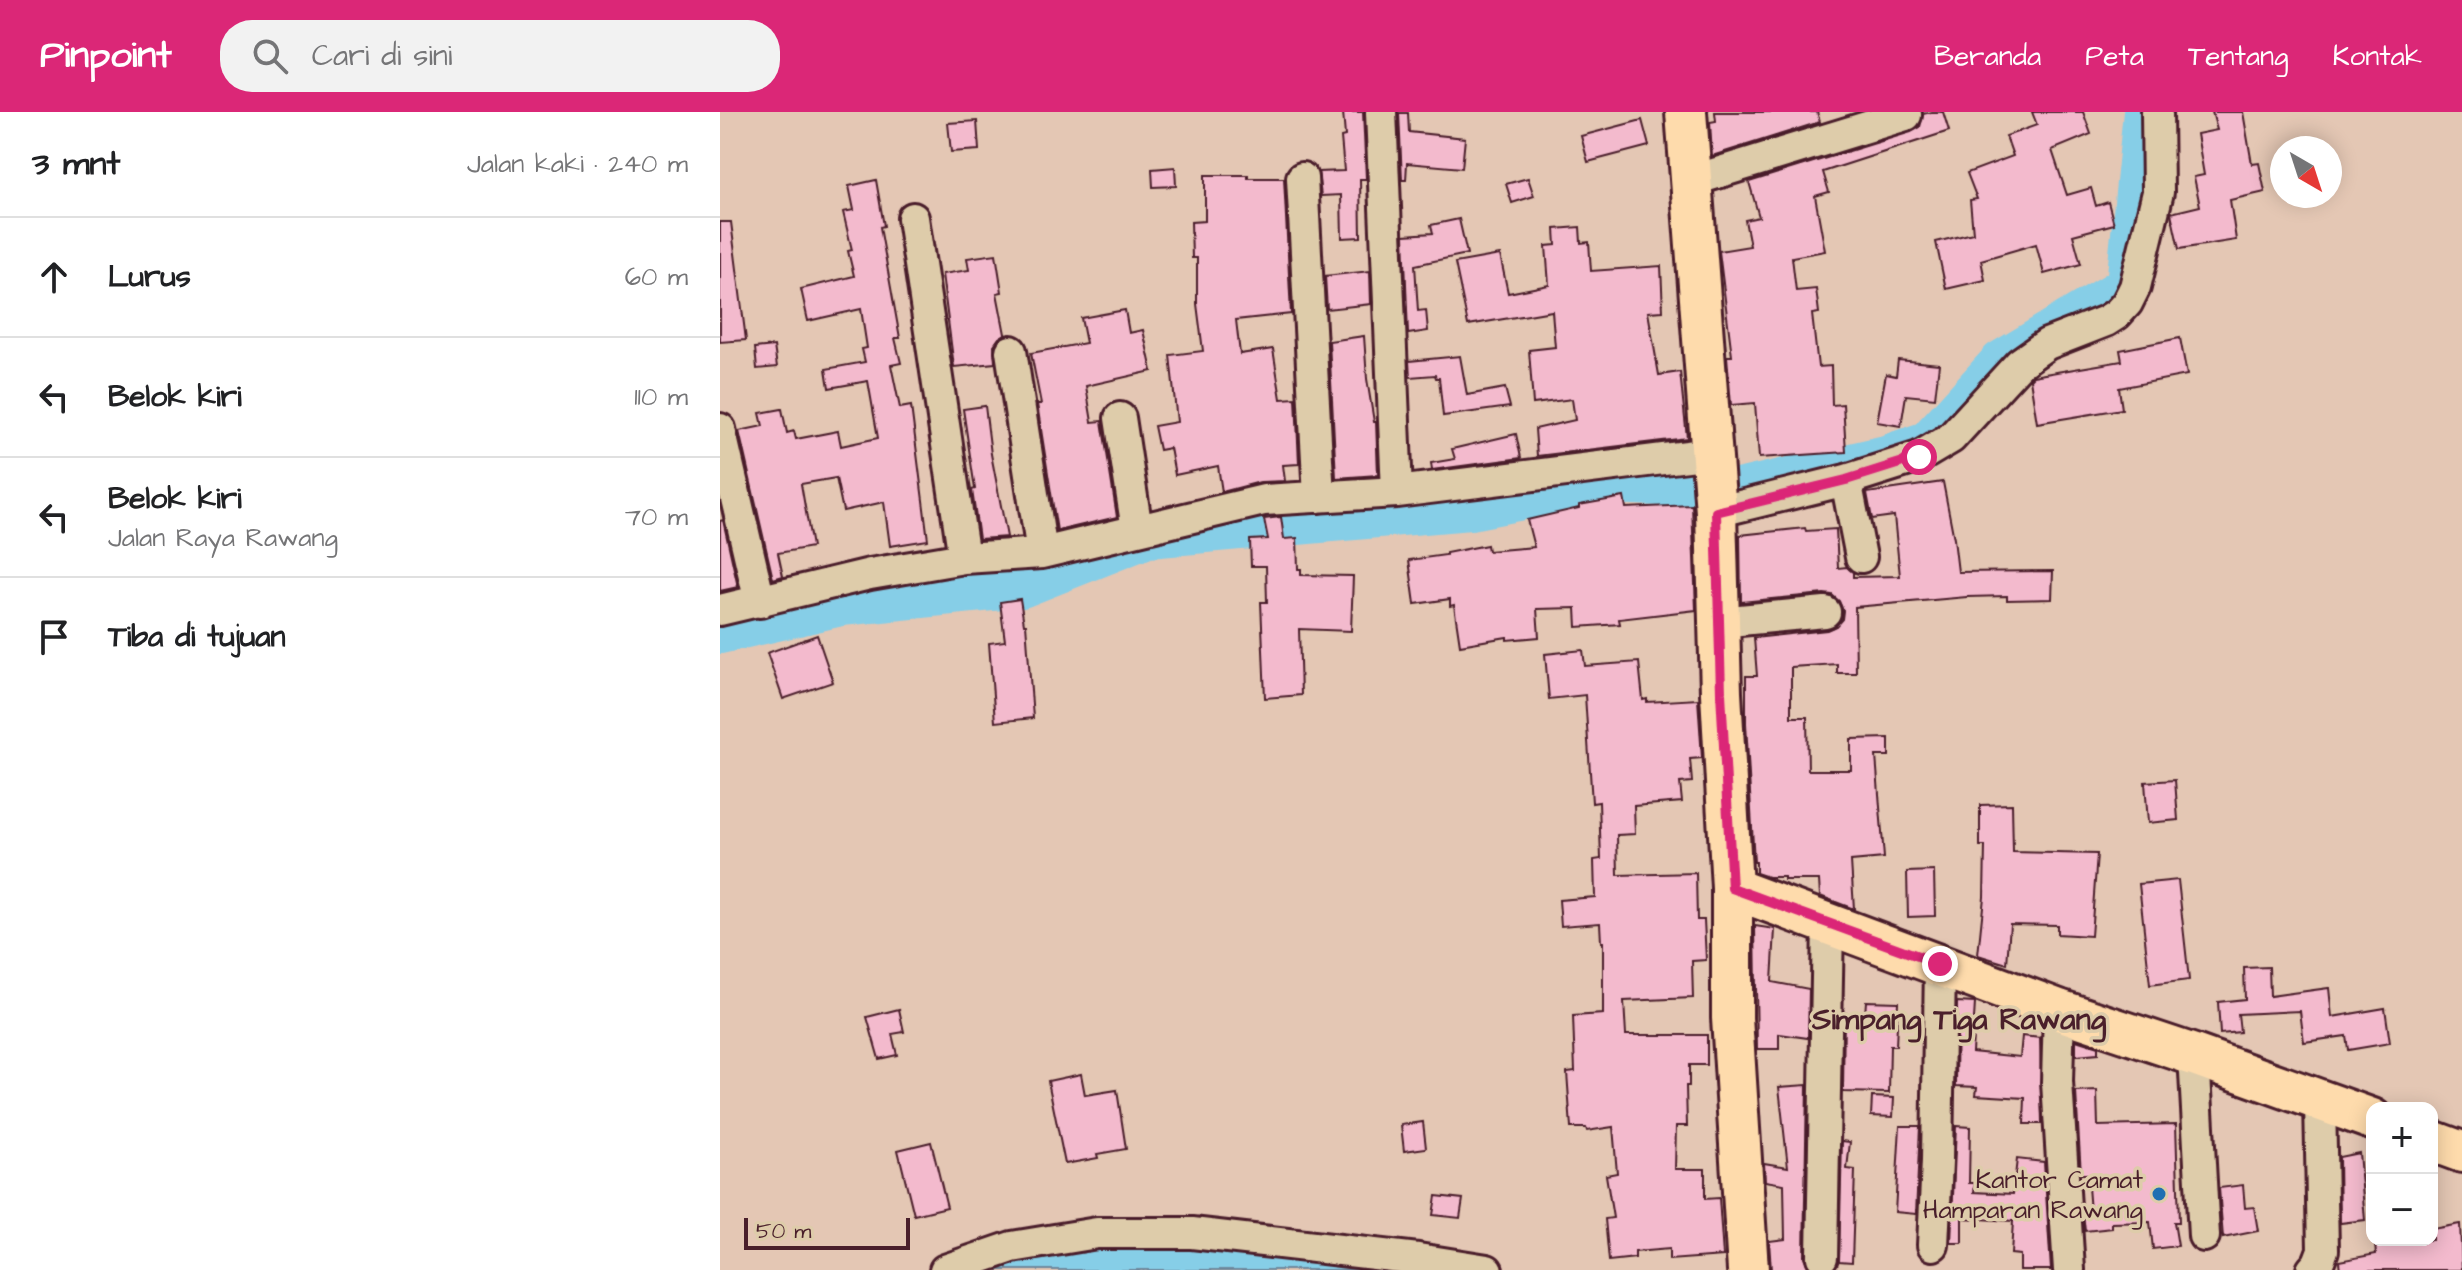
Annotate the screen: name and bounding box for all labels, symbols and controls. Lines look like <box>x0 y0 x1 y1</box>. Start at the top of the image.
search box <box>220 20 780 92</box>
text: Pinpoint <box>40 30 172 82</box>
icon: search <box>248 34 292 78</box>
text: Cari di sini <box>312 35 452 77</box>
text: Beranda <box>1934 37 2041 76</box>
text: Peta <box>2085 37 2144 76</box>
text: Tentang <box>2188 37 2289 76</box>
text: Kontak <box>2333 37 2422 76</box>
north arrow <box>2270 136 2342 208</box>
text: 3 mnt <box>32 140 120 188</box>
text: Jalan kaki · 240 m <box>467 146 688 182</box>
icon: ahead <box>32 255 76 299</box>
text: Lurus <box>108 256 191 298</box>
text: 60 m <box>625 259 688 295</box>
icon: left <box>32 375 76 419</box>
text: Belok kiri <box>108 376 242 418</box>
text: 110 m <box>634 379 688 415</box>
route start <box>1901 439 1937 475</box>
text: Belok kiri <box>108 478 242 520</box>
icon: left <box>32 495 76 539</box>
text: 70 m <box>625 499 688 535</box>
text: Jalan Raya Rawang <box>108 520 338 556</box>
icon: arrive <box>32 615 76 659</box>
text: Tiba di tujuan <box>108 616 285 658</box>
route end <box>1922 946 1958 982</box>
district label: Simpang Tiga Rawang <box>1811 999 2107 1043</box>
map controls <box>2366 1102 2438 1246</box>
button: + <box>2366 1102 2438 1174</box>
place label: Kantor Camat Hamparan Rawang <box>1923 1162 2143 1230</box>
button: − <box>2366 1174 2438 1246</box>
marker: Kantor Camat Hamparan Rawang <box>2150 1185 2168 1203</box>
scale bar <box>744 1214 910 1250</box>
text: 50 m <box>756 1216 811 1247</box>

